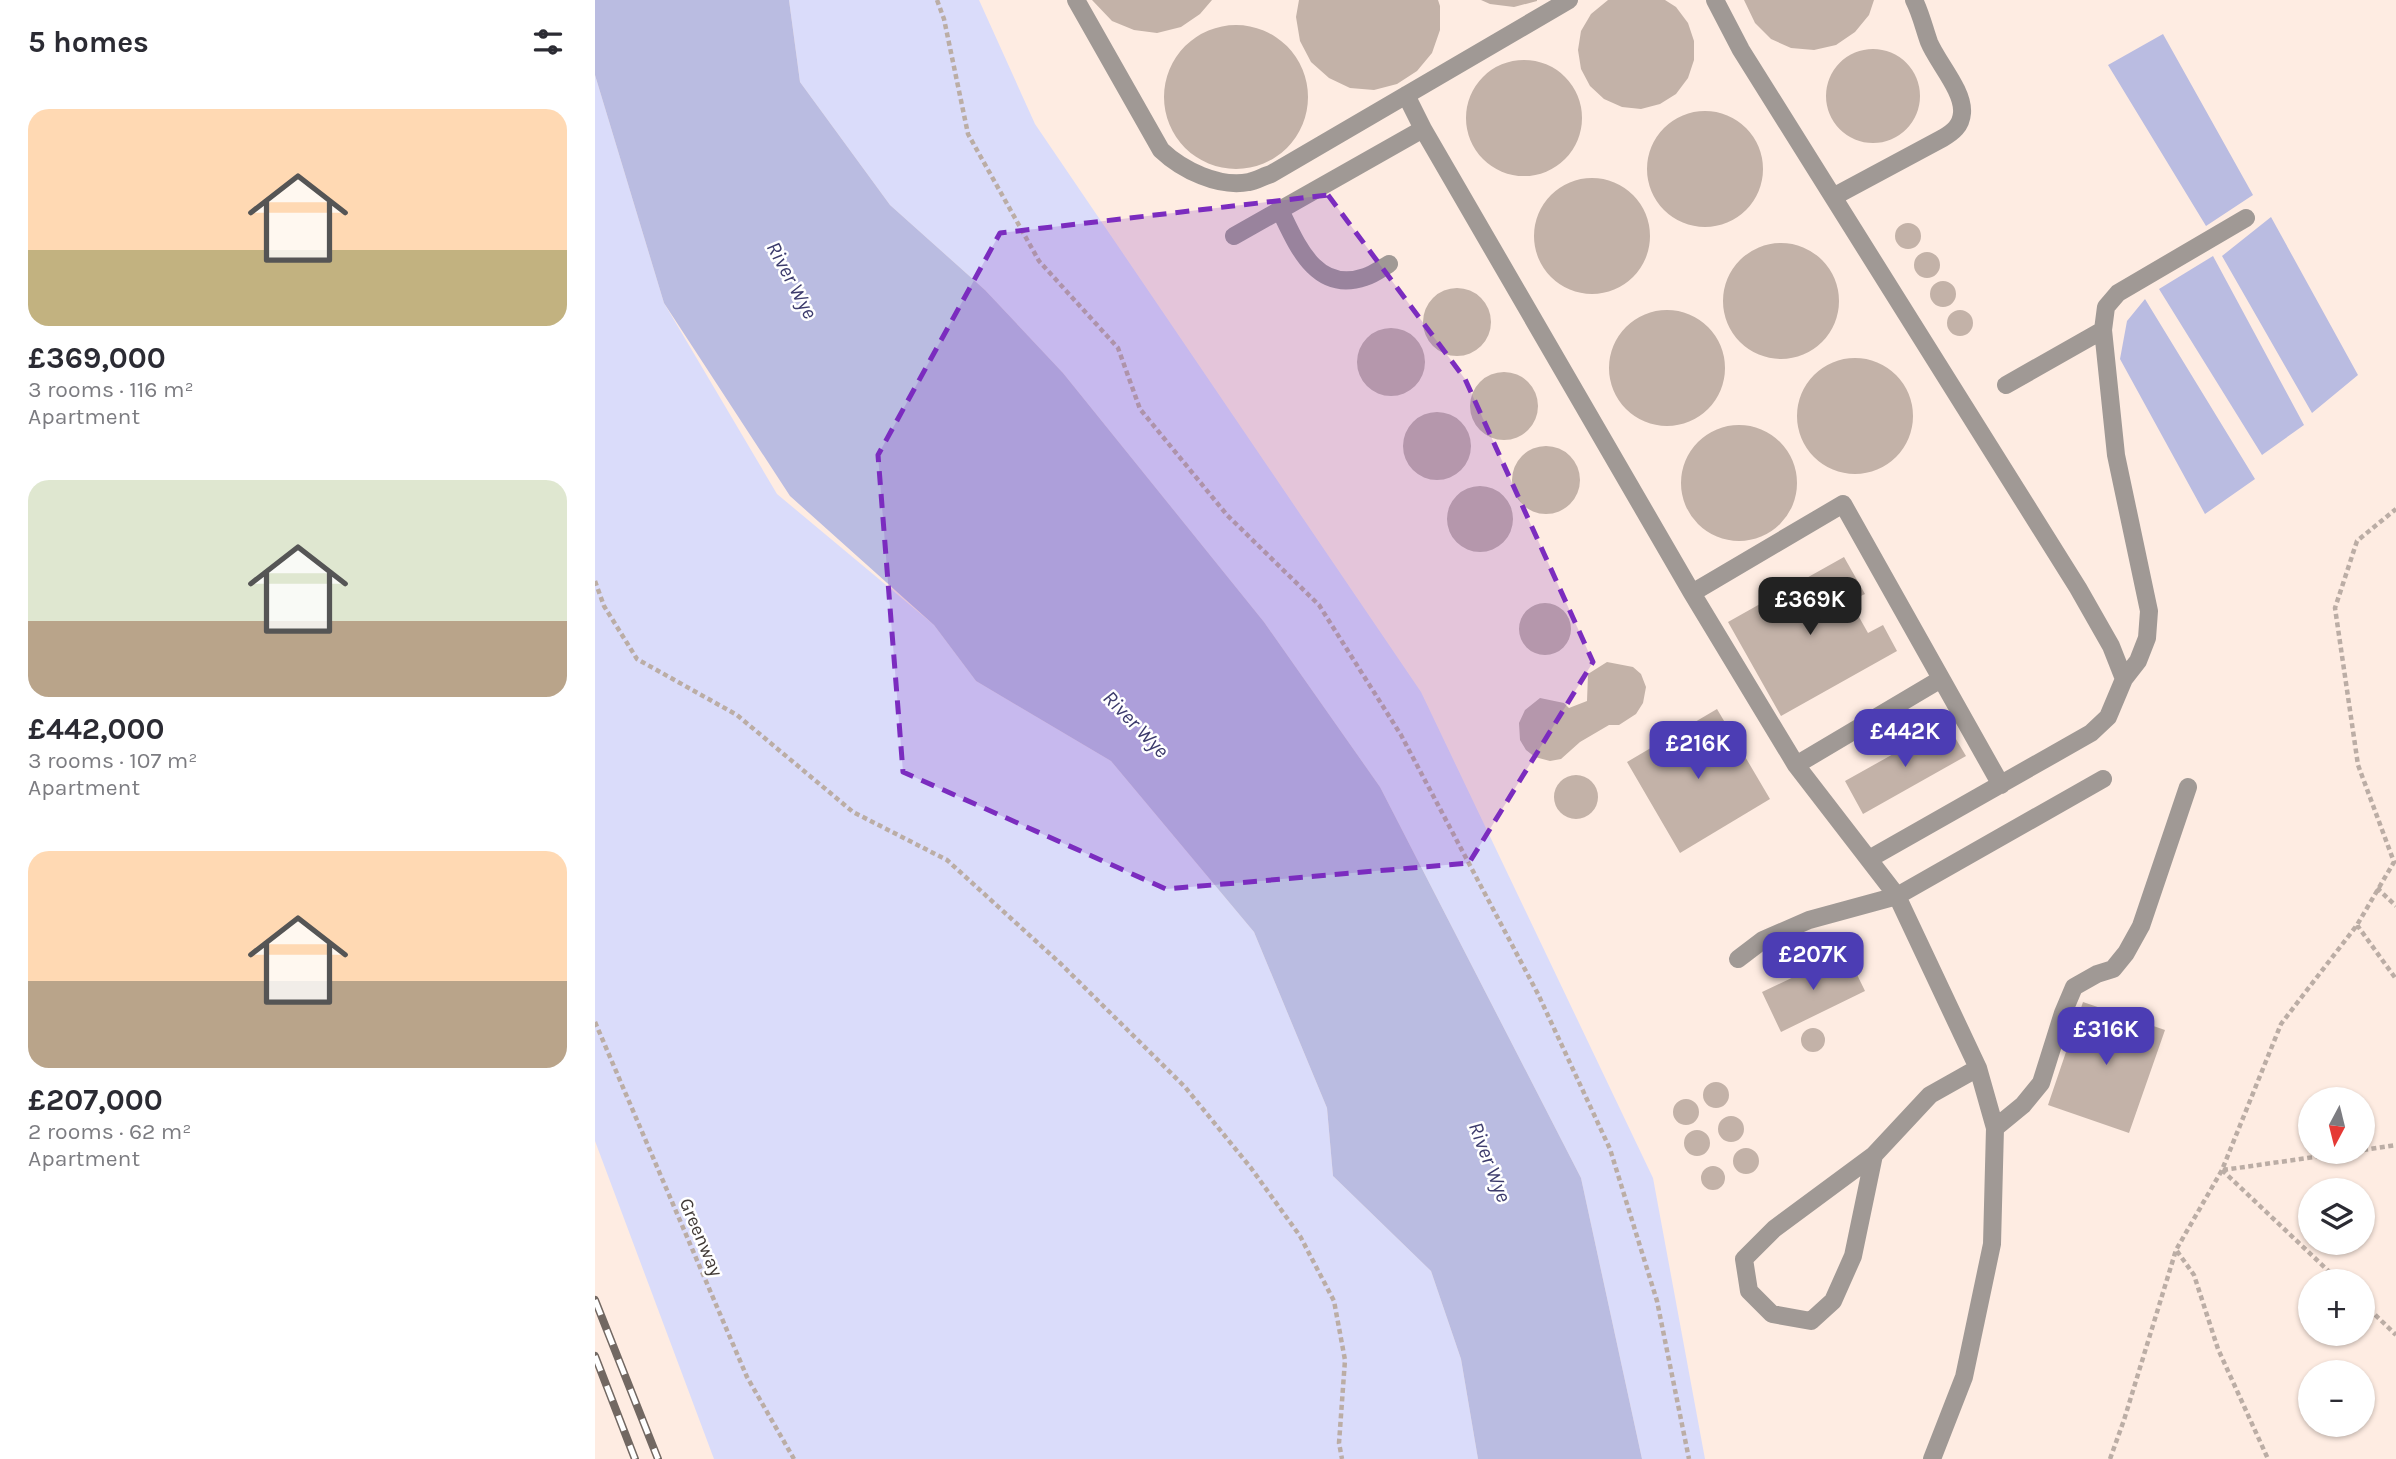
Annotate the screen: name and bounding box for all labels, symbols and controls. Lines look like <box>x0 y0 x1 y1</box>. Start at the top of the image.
icon: filters <box>529 23 567 61</box>
text: 5 homes <box>28 24 149 60</box>
icon: home <box>235 155 361 281</box>
water label: River Wye <box>762 237 822 323</box>
text: £369,000 <box>28 340 166 376</box>
text: 3 rooms · 116 m² <box>28 376 194 403</box>
text: Apartment <box>28 403 140 430</box>
icon: home <box>235 526 361 652</box>
pin: £369K <box>1761 578 1859 637</box>
text: £369K <box>1774 586 1846 613</box>
water label: River Wye <box>1098 685 1174 763</box>
pin: £442K <box>1856 710 1954 769</box>
text: £442,000 <box>28 711 164 747</box>
text: £442K <box>1870 718 1940 745</box>
pin: £216K <box>1649 722 1747 781</box>
text: £216K <box>1666 730 1730 757</box>
text: 3 rooms · 107 m² <box>28 747 197 774</box>
text: Apartment <box>28 774 140 801</box>
icon: home <box>235 897 361 1023</box>
pin: £207K <box>1764 932 1862 992</box>
text: £207K <box>1779 941 1847 968</box>
pin: £316K <box>2057 1007 2155 1067</box>
text: £316K <box>2073 1016 2139 1043</box>
text: £207,000 <box>28 1082 163 1118</box>
north arrow <box>2298 1087 2375 1164</box>
map controls <box>2298 1087 2375 1437</box>
text: 2 rooms · 62 m² <box>28 1118 192 1145</box>
water label: River Wye <box>1464 1119 1516 1206</box>
text: Apartment <box>28 1145 140 1172</box>
button: layers <box>2298 1178 2375 1255</box>
street label: Greenway <box>675 1195 728 1280</box>
button: + <box>2298 1269 2375 1346</box>
button: − <box>2298 1360 2375 1437</box>

